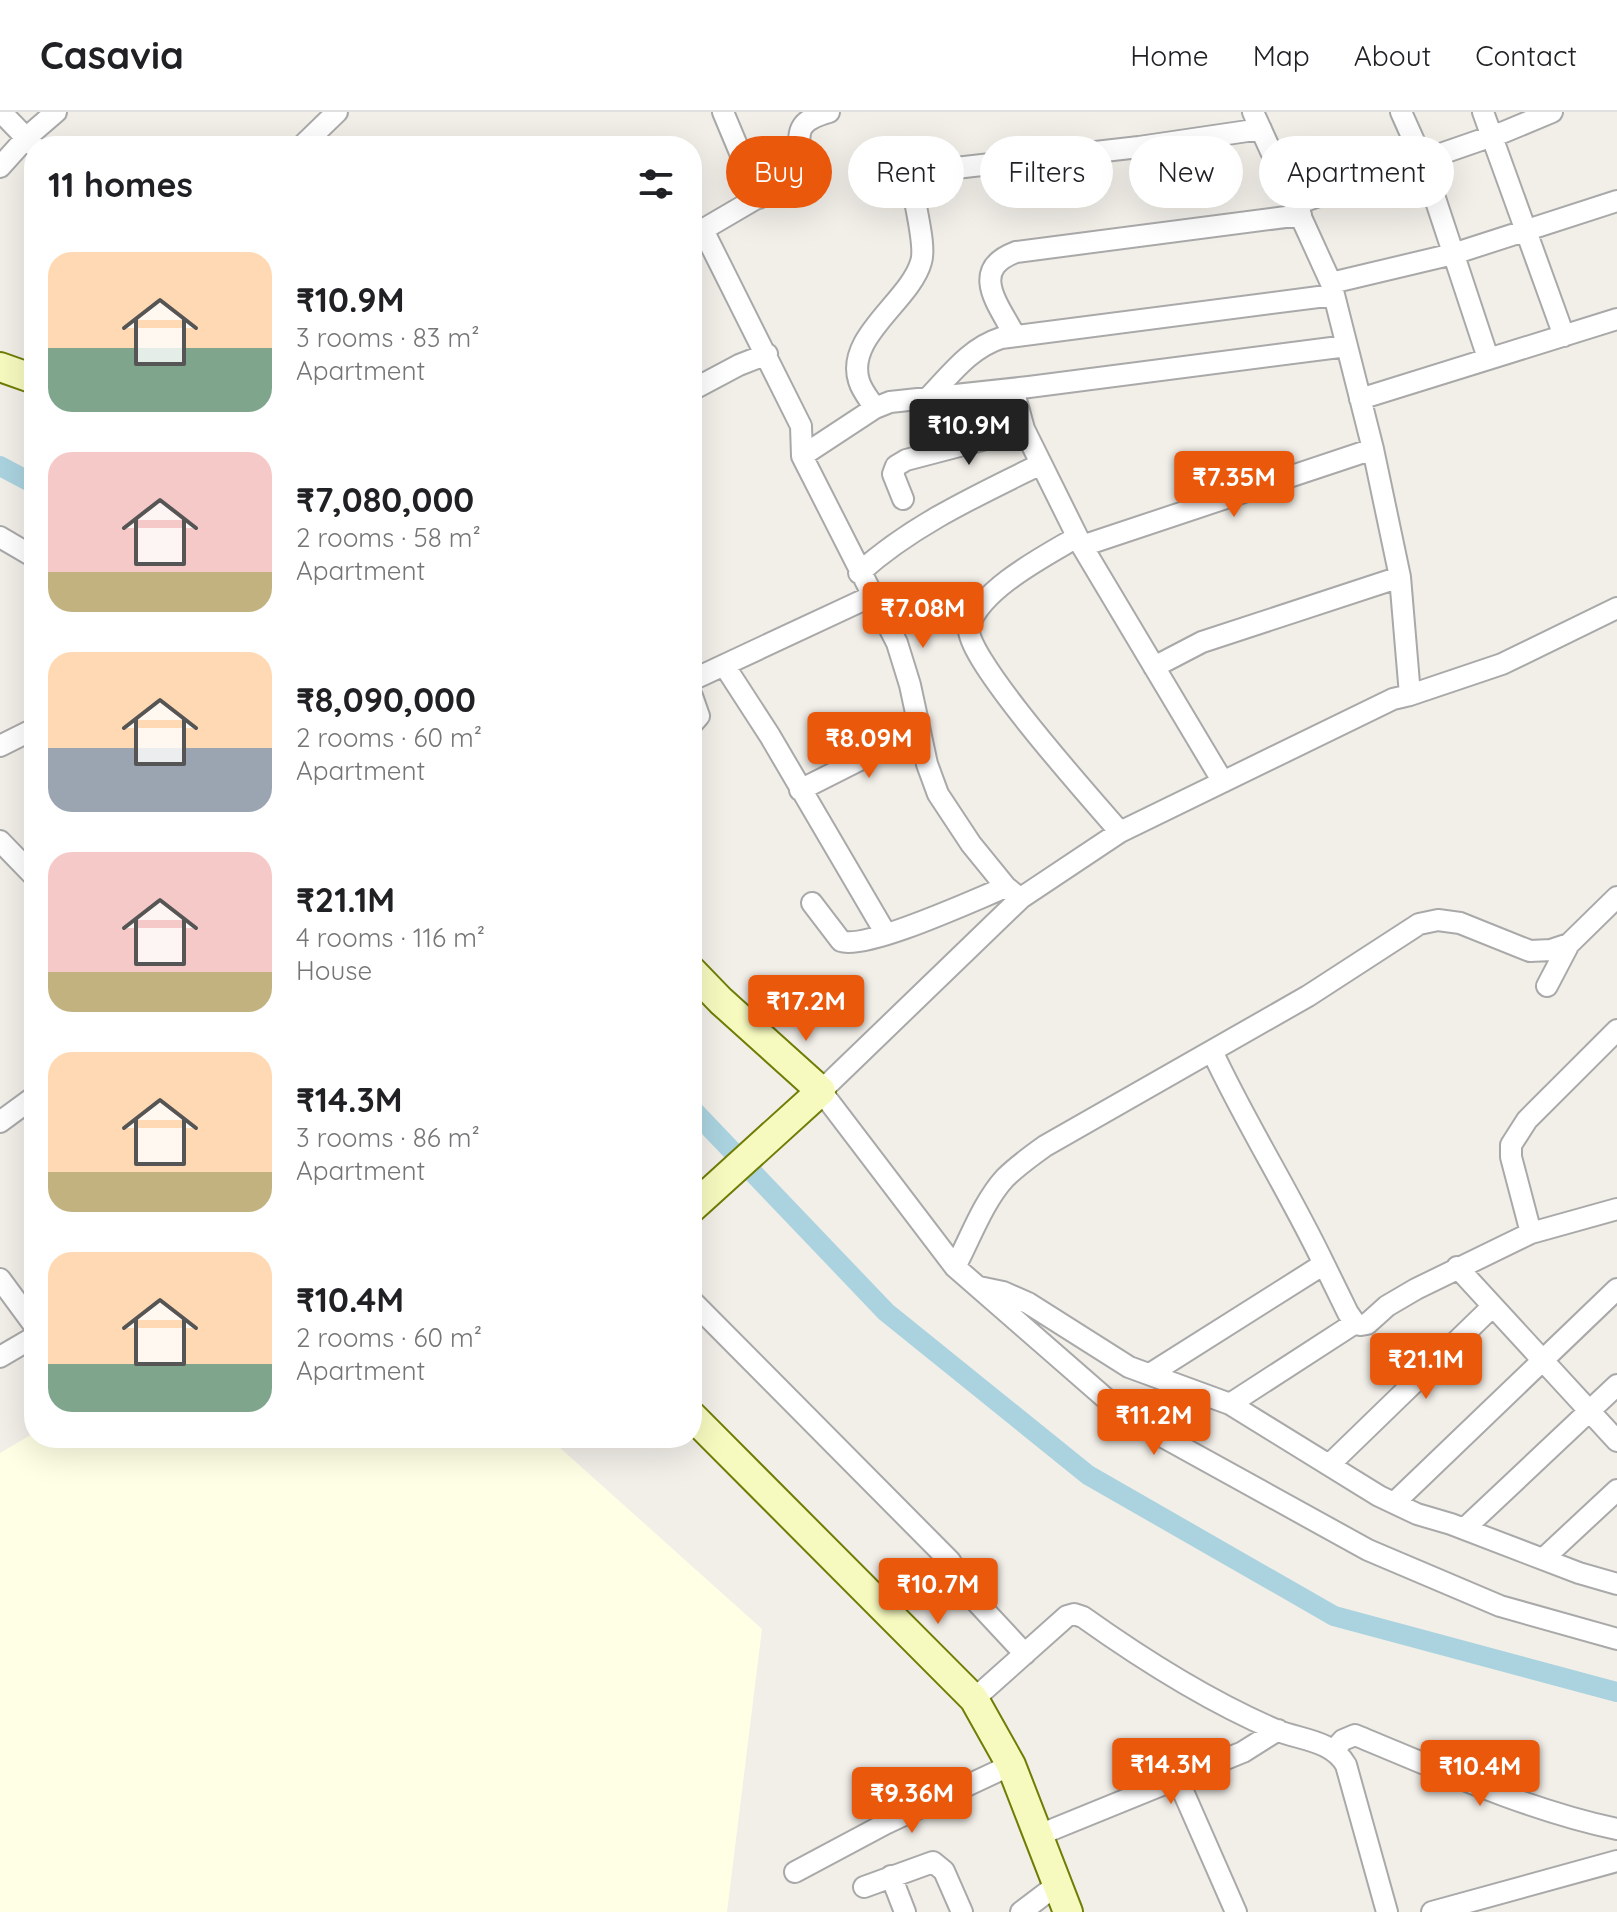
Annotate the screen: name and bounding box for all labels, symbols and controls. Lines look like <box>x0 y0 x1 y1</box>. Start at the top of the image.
text: Casavia <box>40 31 184 79</box>
text: Home <box>1130 38 1209 73</box>
text: Map <box>1253 38 1310 73</box>
text: About <box>1354 38 1431 73</box>
text: Contact <box>1475 38 1577 73</box>
chip: Buy <box>726 136 832 208</box>
chip: Rent <box>848 136 964 208</box>
chip: Filters <box>980 136 1113 208</box>
chip: New <box>1129 136 1243 208</box>
chip: Apartment <box>1259 136 1454 208</box>
icon: filters <box>634 162 678 206</box>
text: 11 homes <box>48 163 193 206</box>
text: ₹10.9M <box>296 278 405 321</box>
icon: home <box>112 284 208 380</box>
text: 3 rooms · 83 m² <box>296 321 479 354</box>
text: Apartment <box>296 354 425 387</box>
pin: ₹10.9M <box>904 399 1034 467</box>
text: ₹10.9M <box>928 408 1011 441</box>
pin: ₹7.35M <box>1169 451 1299 519</box>
text: ₹7.35M <box>1192 460 1276 493</box>
text: ₹7,080,000 <box>296 478 474 521</box>
icon: home <box>112 484 208 580</box>
text: 2 rooms · 58 m² <box>296 521 481 554</box>
text: Apartment <box>296 554 425 587</box>
pin: ₹7.08M <box>858 582 988 650</box>
text: ₹7.08M <box>881 591 965 624</box>
text: ₹8,090,000 <box>296 678 476 721</box>
icon: home <box>112 684 208 780</box>
pin: ₹8.09M <box>804 712 934 780</box>
text: 2 rooms · 60 m² <box>296 721 482 754</box>
text: ₹8.09M <box>825 721 913 754</box>
text: Apartment <box>296 754 425 787</box>
text: ₹21.1M <box>296 878 395 921</box>
icon: home <box>112 884 208 980</box>
text: 4 rooms · 116 m² <box>296 921 485 954</box>
text: House <box>296 954 372 987</box>
pin: ₹17.2M <box>741 975 871 1043</box>
text: ₹17.2M <box>766 984 846 1017</box>
text: ₹14.3M <box>296 1078 403 1121</box>
icon: home <box>112 1084 208 1180</box>
text: 3 rooms · 86 m² <box>296 1121 480 1154</box>
text: Apartment <box>296 1154 425 1187</box>
text: ₹10.4M <box>296 1278 404 1321</box>
icon: home <box>112 1284 208 1380</box>
text: 2 rooms · 60 m² <box>296 1321 482 1354</box>
pin: ₹21.1M <box>1361 1333 1491 1401</box>
text: ₹21.1M <box>1388 1342 1464 1375</box>
text: Apartment <box>296 1354 425 1387</box>
pin: ₹11.2M <box>1089 1389 1219 1457</box>
text: ₹11.2M <box>1115 1398 1193 1431</box>
pin: ₹10.7M <box>873 1558 1003 1626</box>
text: ₹10.7M <box>897 1567 979 1600</box>
pin: ₹14.3M <box>1106 1738 1236 1806</box>
pin: ₹10.4M <box>1415 1740 1545 1808</box>
text: ₹14.3M <box>1130 1747 1212 1780</box>
text: ₹10.4M <box>1439 1749 1521 1782</box>
pin: ₹9.36M <box>847 1767 977 1835</box>
text: ₹9.36M <box>870 1776 954 1809</box>

